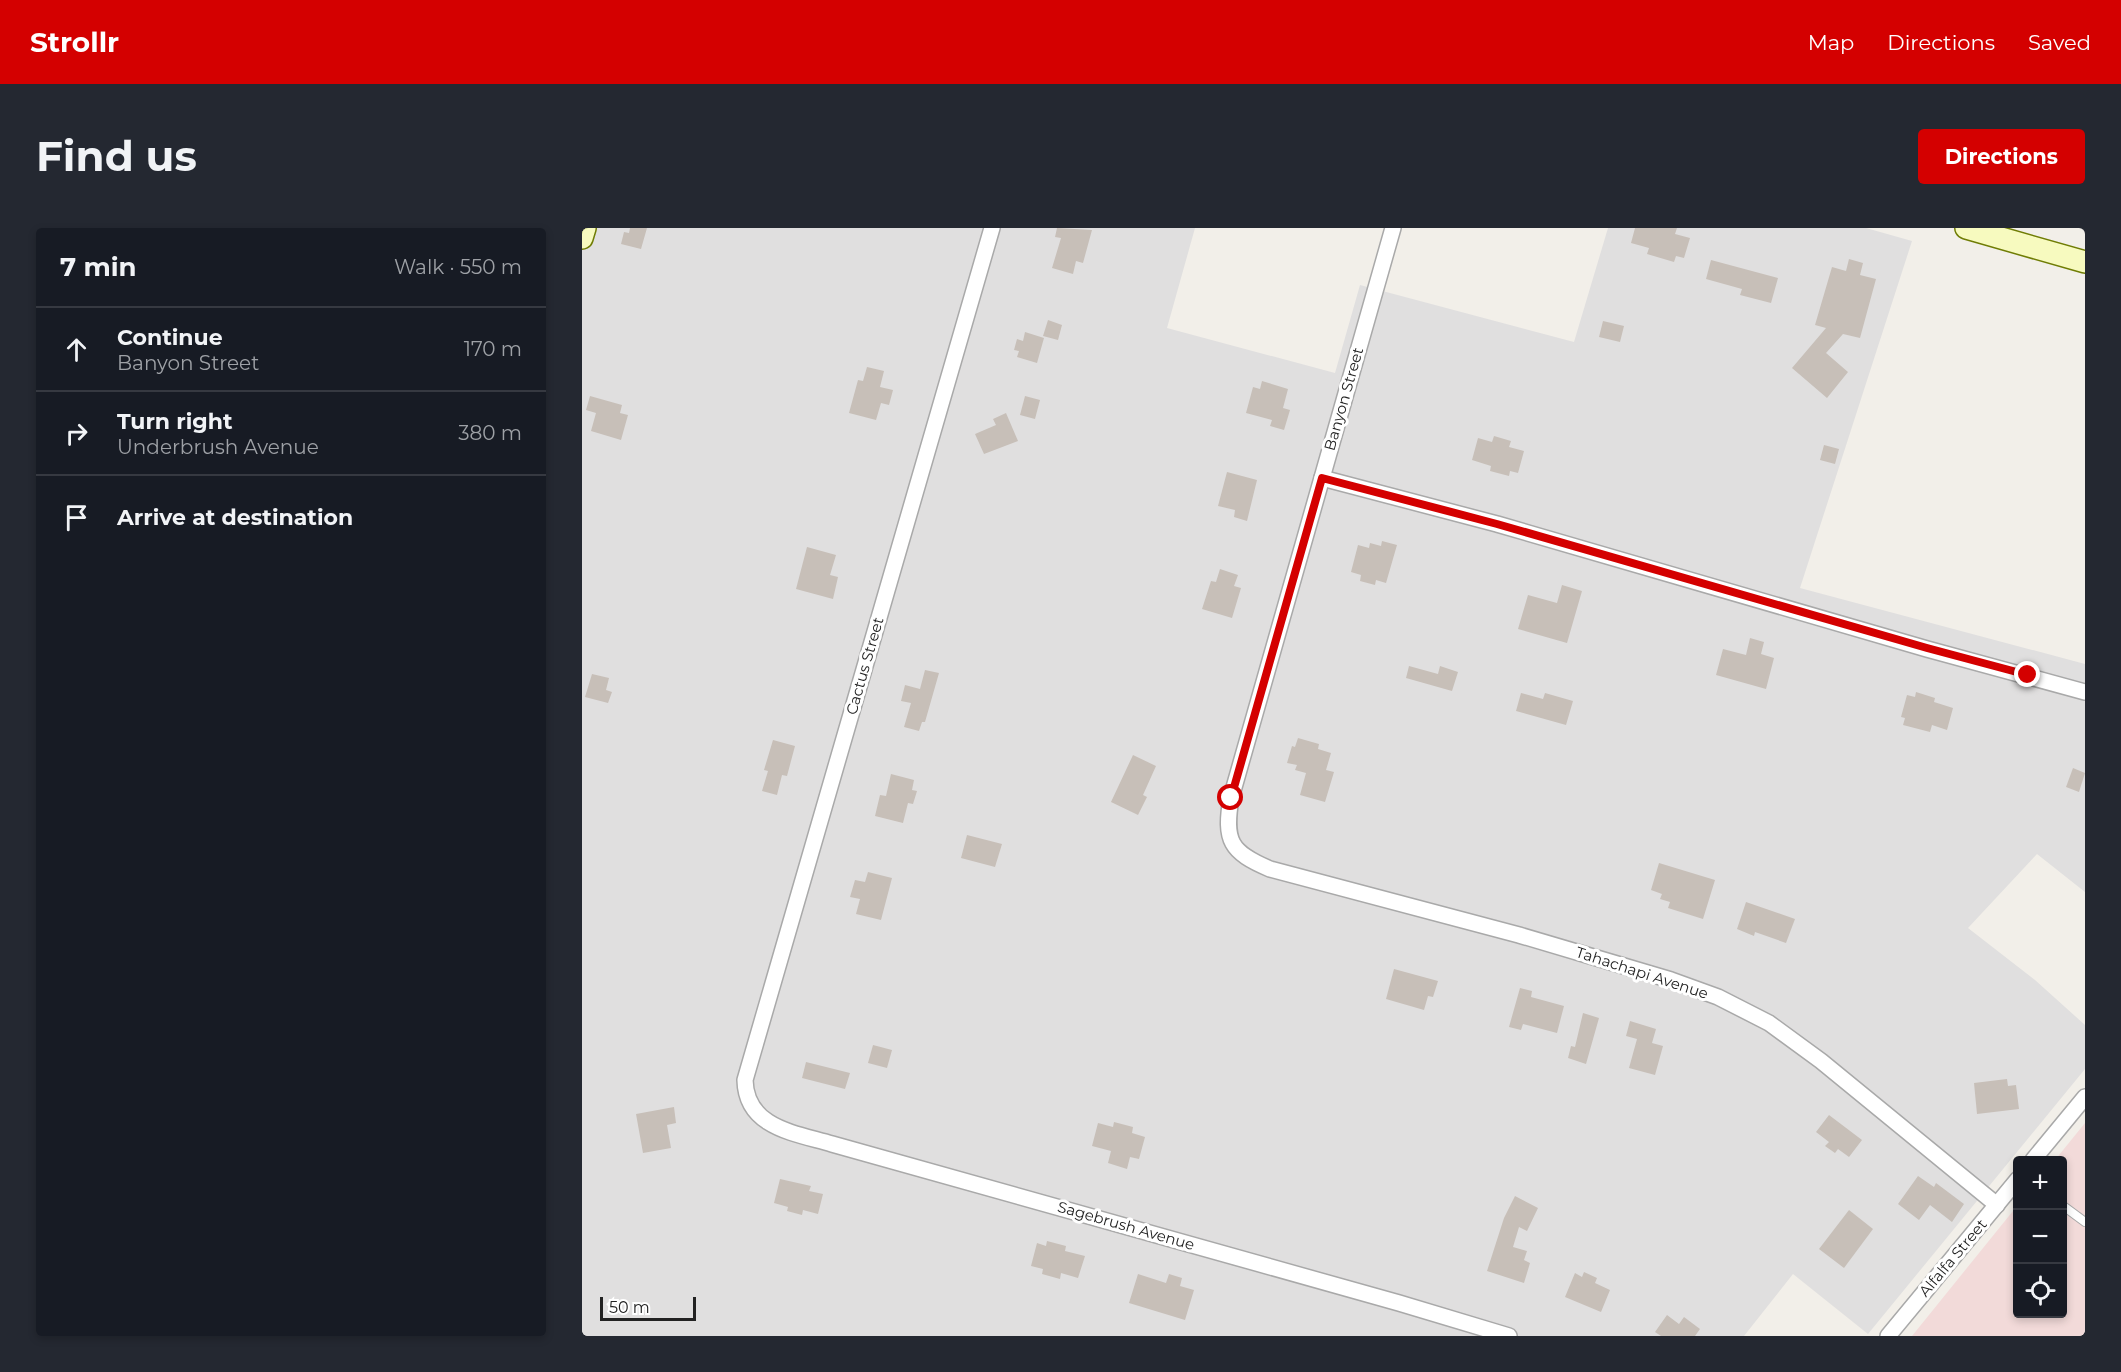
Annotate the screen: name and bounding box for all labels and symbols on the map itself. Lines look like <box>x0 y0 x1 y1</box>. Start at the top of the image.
street label: Banyon Street <box>1320 345 1367 453</box>
street label: Cactus Street <box>842 615 888 717</box>
route end <box>2014 661 2040 687</box>
route start <box>1217 784 1243 810</box>
street label: Tahachapi Avenue <box>1574 942 1711 1003</box>
street label: Sagebrush Avenue <box>1055 1197 1197 1254</box>
street label: Alfalfa Street <box>1915 1215 1991 1300</box>
scale bar <box>600 1294 696 1322</box>

